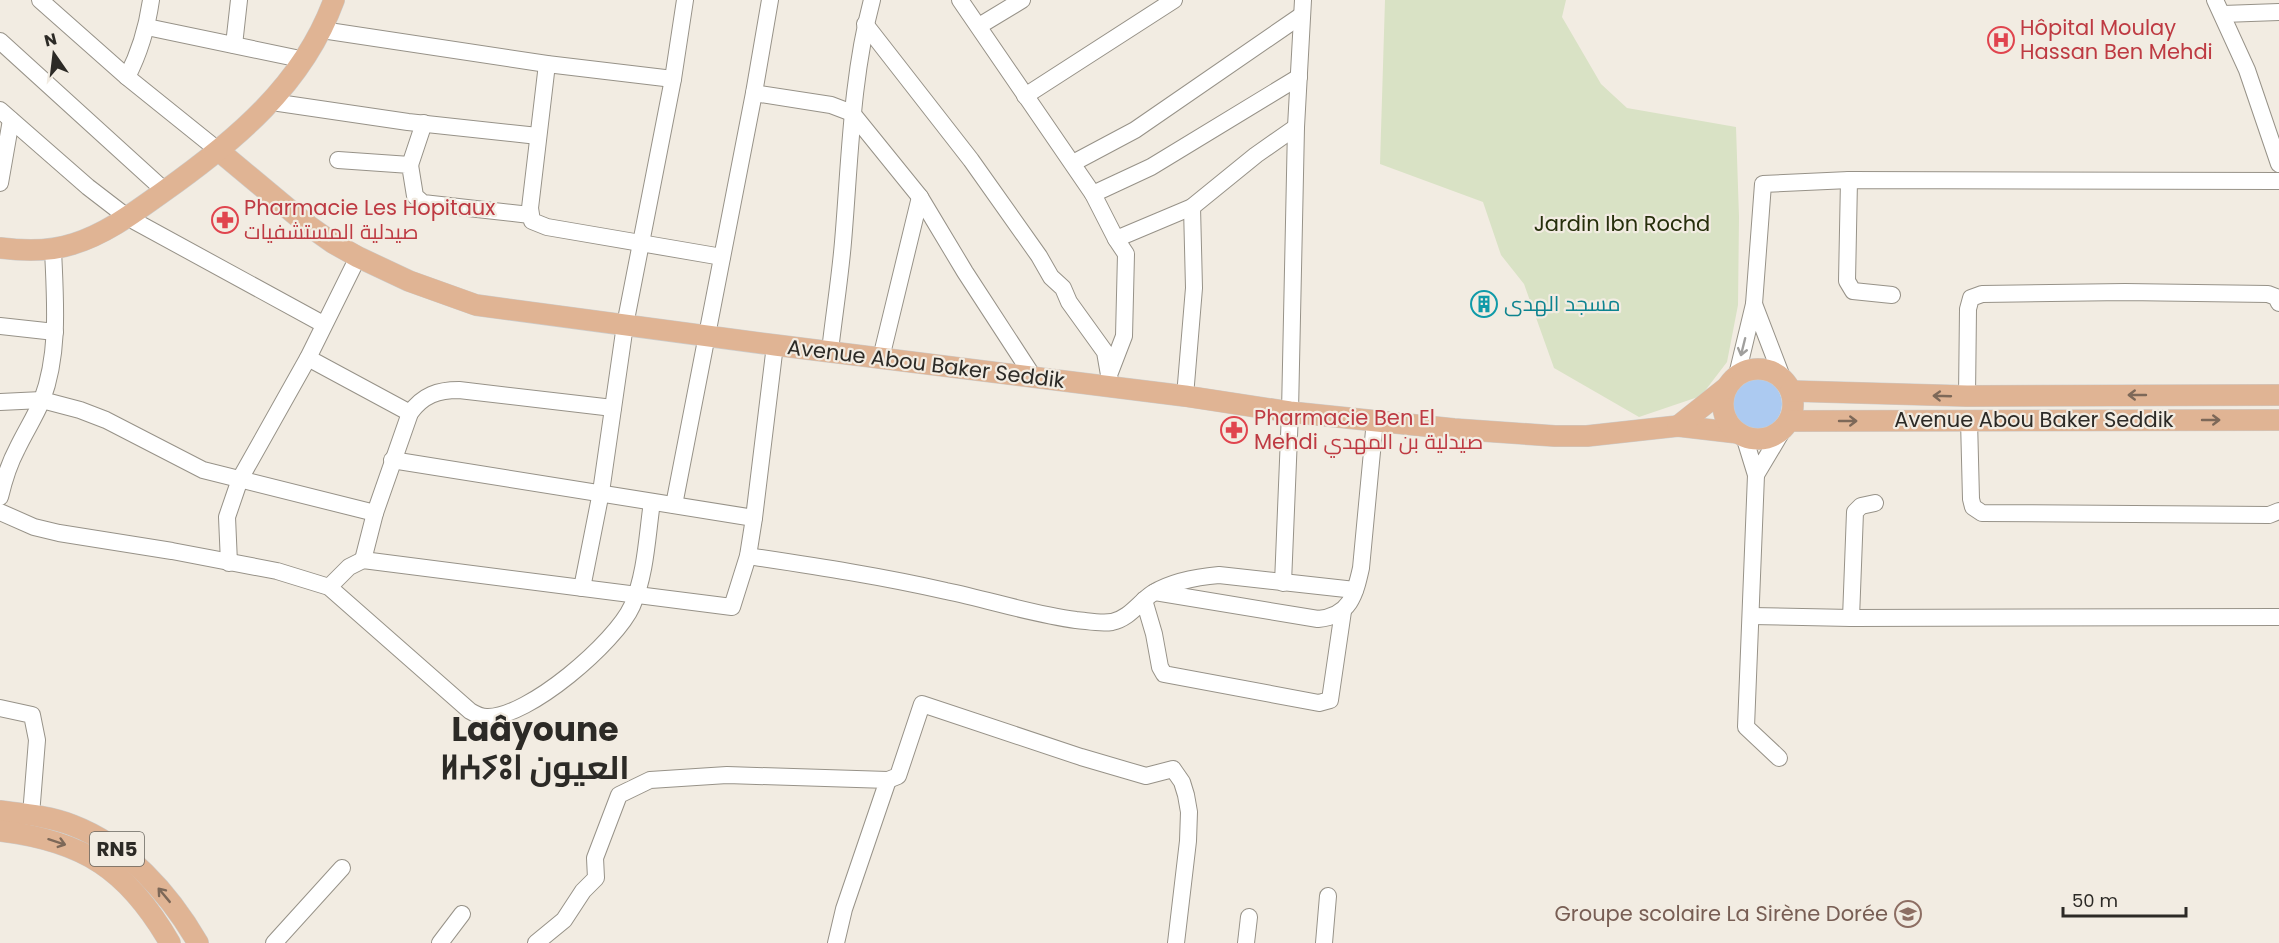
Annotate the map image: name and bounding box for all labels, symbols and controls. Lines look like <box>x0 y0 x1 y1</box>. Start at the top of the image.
place label: Hôpital Moulay Hassan Ben Mehdi <box>2020 13 2213 66</box>
north arrow <box>24 24 84 84</box>
hospital icon: Hôpital Moulay Hassan Ben Mehdi <box>1986 25 2016 55</box>
text: N <box>42 27 59 53</box>
place label: Pharmacie Les Hopitaux صيدلية المستشفيات <box>244 193 495 246</box>
pharmacy icon: Pharmacie Les Hopitaux صيدلية المستشفيات <box>210 205 240 235</box>
park label: Jardin Ibn Rochd <box>1534 209 1710 238</box>
building icon: مسجد الهدى <box>1469 289 1499 319</box>
place label: مسجد الهدى <box>1504 289 1620 318</box>
street label: Avenue Abou Baker Seddik <box>786 332 1067 395</box>
one-way arrow <box>1737 337 1749 356</box>
one-way arrow <box>2127 389 2147 401</box>
one-way arrow <box>1932 390 1952 401</box>
place label: Pharmacie Ben El Mehdi صيدلية بن المهدي <box>1254 403 1483 458</box>
street label: Avenue Abou Baker Seddik <box>1894 405 2174 434</box>
one-way arrow <box>2200 414 2220 426</box>
pharmacy icon: Pharmacie Ben El Mehdi صيدلية بن المهدي <box>1219 415 1249 445</box>
one-way arrow <box>1837 415 1857 427</box>
district label: Laâyoune ⵍⵄⵢⵓⵏ العيون <box>440 706 630 791</box>
road number: RN5 <box>90 832 144 866</box>
one-way arrow <box>47 837 66 848</box>
scale bar <box>2063 880 2186 918</box>
one-way arrow <box>157 888 171 903</box>
text: 50 m <box>2072 888 2118 913</box>
place label: Groupe scolaire La Sirène Dorée <box>1555 899 1888 928</box>
school or university icon: Groupe scolaire La Sirène Dorée <box>1893 899 1923 929</box>

